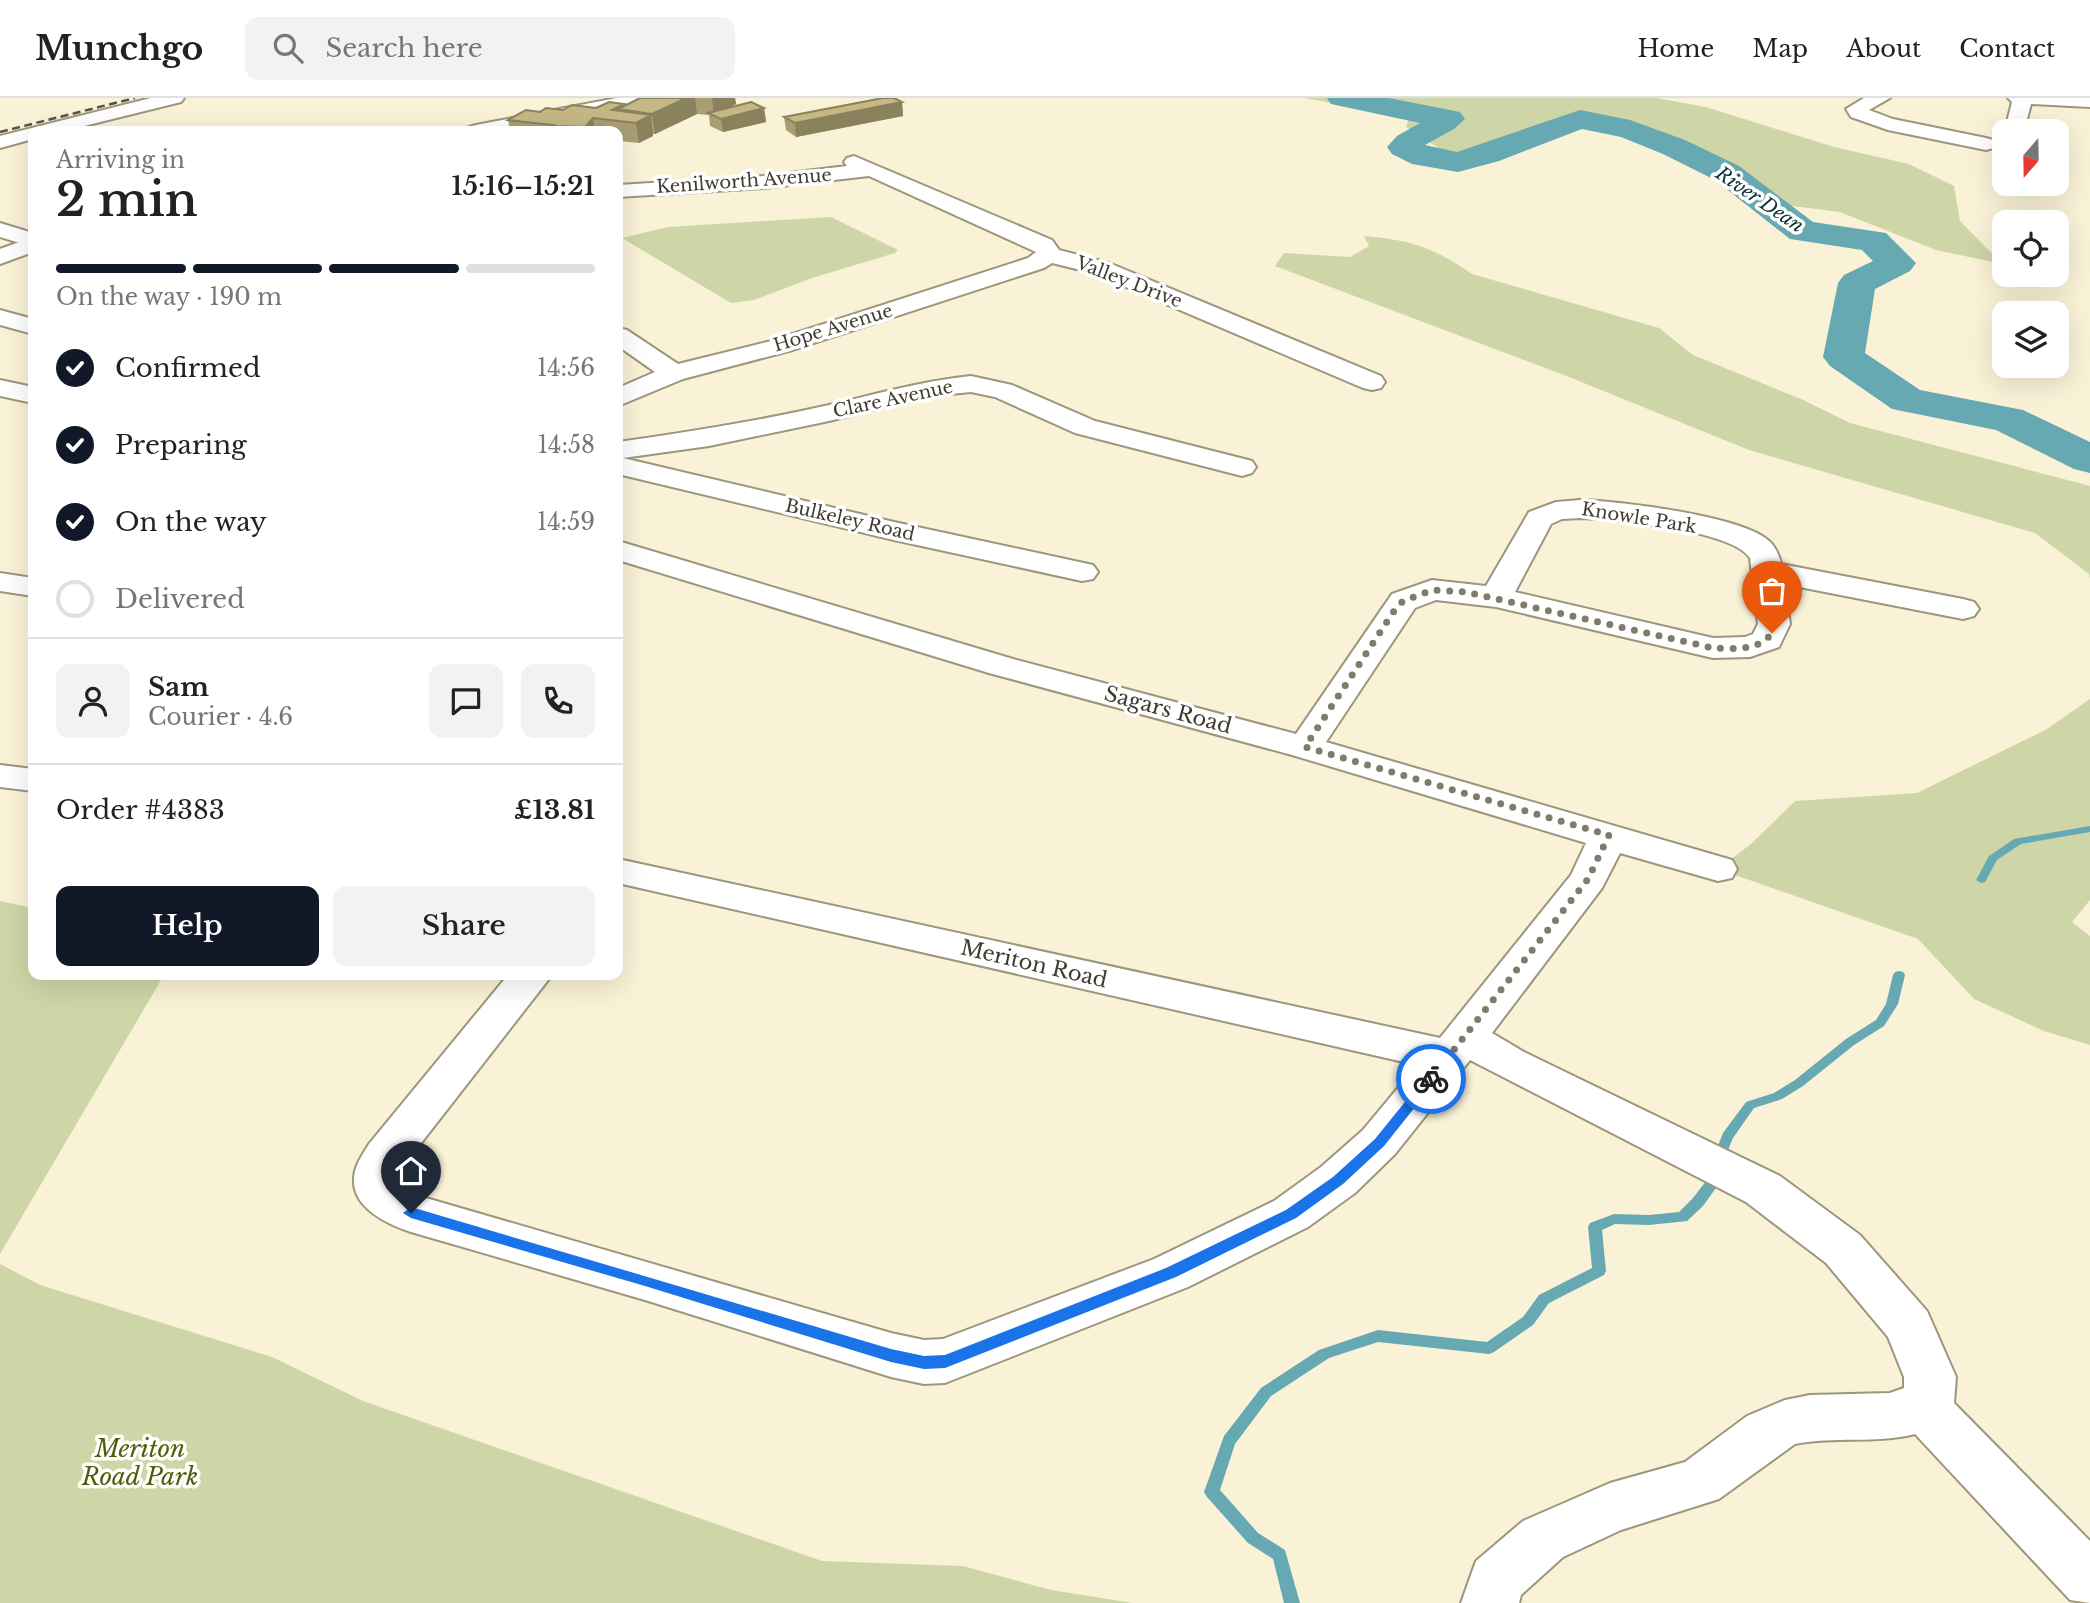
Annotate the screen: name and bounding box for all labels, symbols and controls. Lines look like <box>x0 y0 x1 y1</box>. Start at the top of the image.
search box <box>245 17 735 80</box>
text: Munchgo <box>35 28 203 69</box>
icon: search <box>269 29 307 67</box>
text: Search here <box>325 32 483 64</box>
text: Home <box>1638 34 1714 63</box>
text: Map <box>1752 34 1808 63</box>
text: About <box>1846 34 1921 63</box>
text: Contact <box>1959 34 2055 63</box>
north arrow <box>1992 119 2068 196</box>
map controls <box>1992 119 2069 378</box>
text: Arriving in <box>56 146 185 174</box>
water label: River Dean <box>1711 161 1808 237</box>
street label: Kenilworth Avenue <box>656 164 832 198</box>
text: 15:16–15:21 <box>451 170 595 202</box>
text: 2 min <box>56 171 198 228</box>
button: locate <box>1992 210 2069 287</box>
street label: Valley Drive <box>1072 251 1185 312</box>
text: On the way · 190 m <box>56 283 282 311</box>
street label: Hope Avenue <box>771 299 895 357</box>
button: layers <box>1992 301 2069 378</box>
icon: check <box>56 349 94 387</box>
text: Confirmed <box>115 352 260 384</box>
text: 14:56 <box>537 354 595 382</box>
street label: Clare Avenue <box>831 376 955 422</box>
icon: check <box>56 426 94 464</box>
text: Preparing <box>115 429 247 461</box>
text: 14:58 <box>538 431 595 459</box>
street label: Bulkeley Road <box>783 494 917 546</box>
street label: Knowle Park <box>1580 498 1698 538</box>
icon: check <box>56 503 94 541</box>
text: On the way <box>115 506 267 538</box>
text: 14:59 <box>537 508 595 536</box>
pin <box>1742 561 1802 633</box>
icon: bag <box>1753 572 1791 610</box>
text: Delivered <box>115 583 245 615</box>
button: person <box>56 664 130 738</box>
button: chat <box>429 664 503 738</box>
button: phone <box>521 664 595 738</box>
text: Sam <box>148 671 209 703</box>
street label: Sagars Road <box>1101 681 1235 739</box>
text: Courier · 4.6 <box>148 703 293 731</box>
text: Order #4383 <box>56 794 225 826</box>
text: £13.81 <box>514 794 595 826</box>
button: Help <box>56 886 319 966</box>
button: Share <box>333 886 595 966</box>
street label: Meriton Road <box>958 935 1110 993</box>
courier <box>1396 1044 1466 1114</box>
icon: bike <box>1412 1060 1450 1098</box>
pin <box>381 1141 441 1213</box>
icon: home <box>392 1152 430 1190</box>
park label: Meriton Road Park <box>81 1434 198 1491</box>

